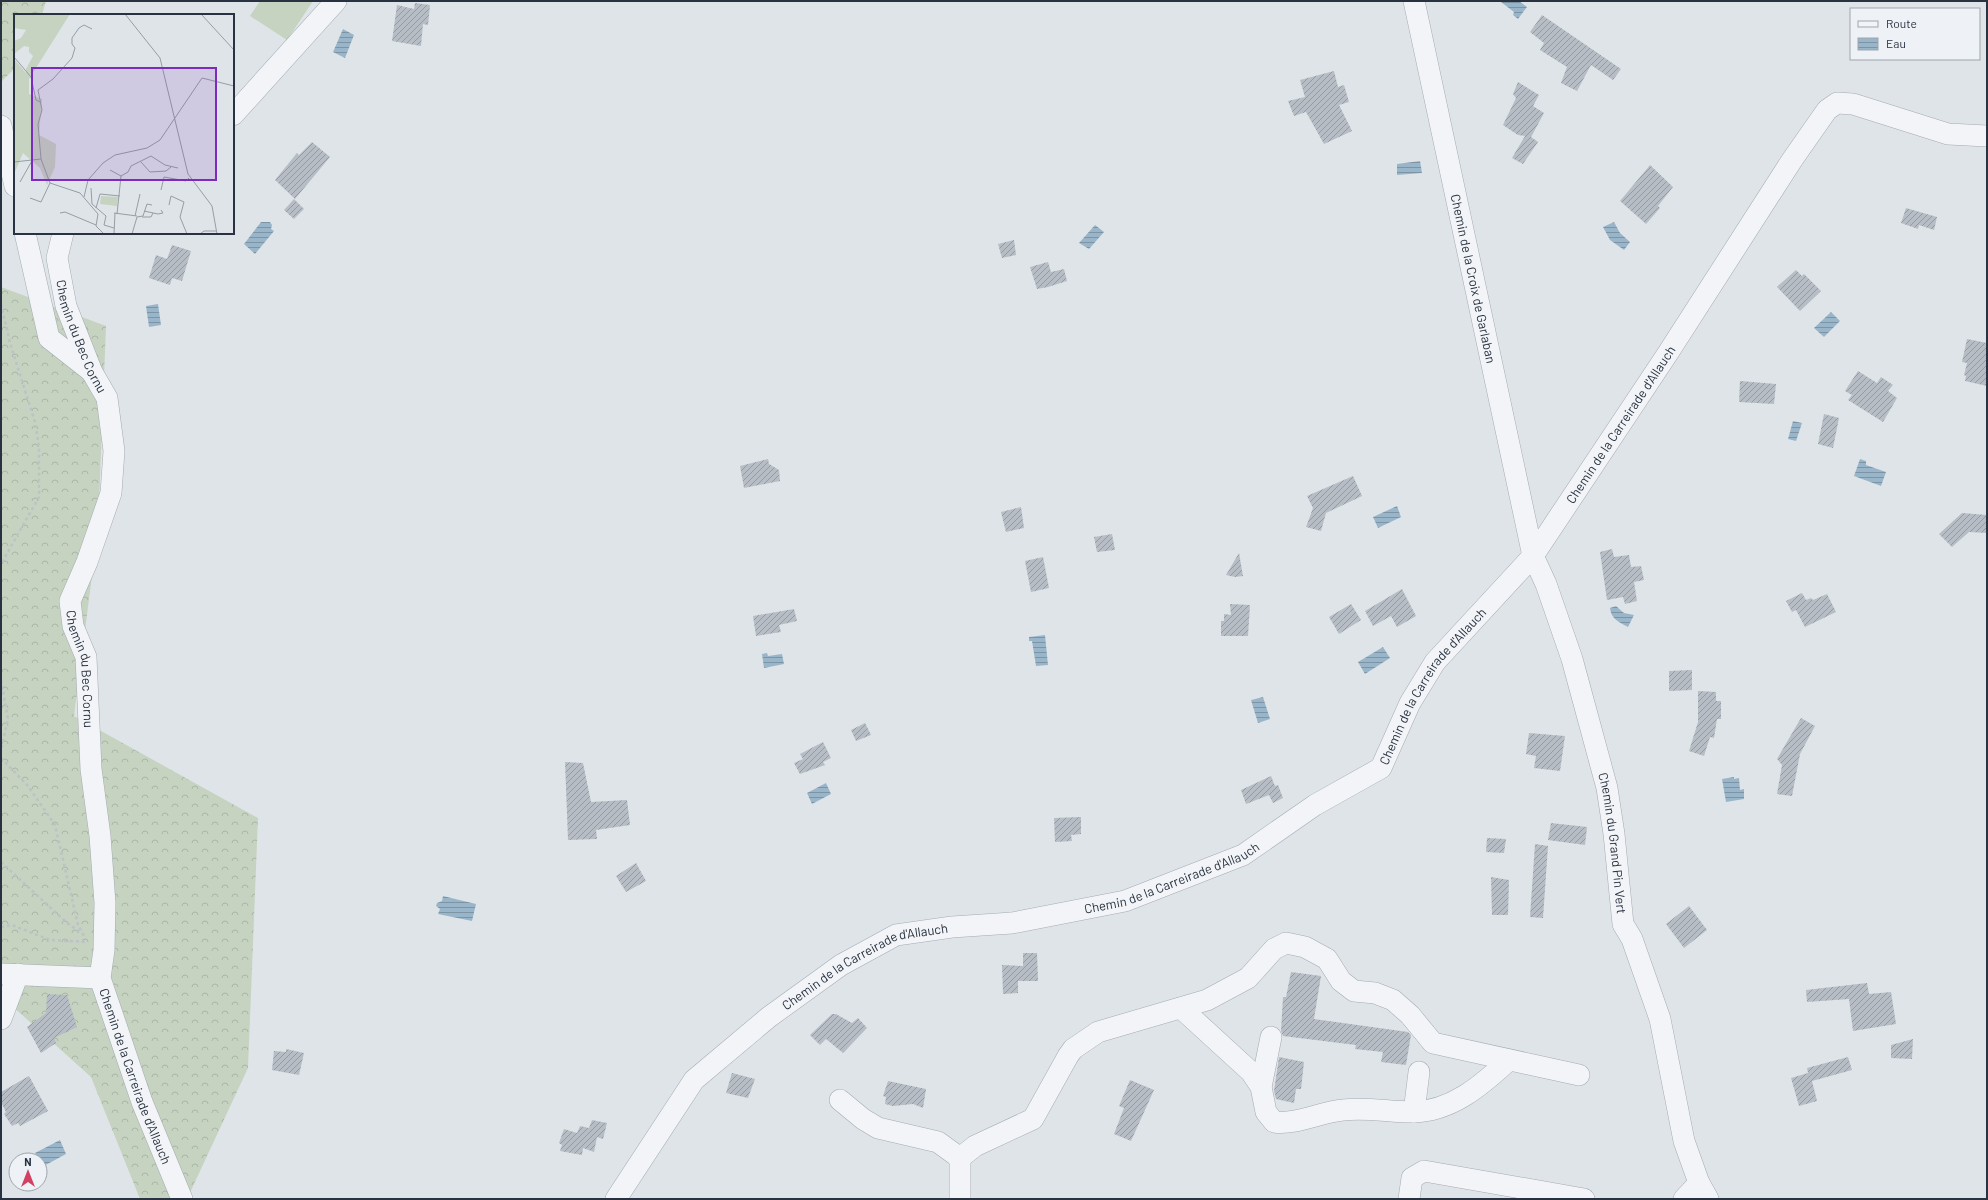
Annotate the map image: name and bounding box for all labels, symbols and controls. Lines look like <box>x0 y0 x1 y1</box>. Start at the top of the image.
legend <box>1850 8 1980 60</box>
inset map <box>14 14 234 234</box>
text: Route <box>1886 16 1917 30</box>
text: Eau <box>1886 36 1906 50</box>
street label: Chemin de la Croix de Garlaban <box>1448 193 1499 365</box>
street label: Chemin du Bec Cornu <box>53 278 110 396</box>
street label: Chemin de la Carreirade d'Allauch <box>1562 343 1679 506</box>
street label: Chemin de la Carreirade d'Allauch <box>1376 604 1489 767</box>
street label: Chemin du Bec Cornu <box>63 609 97 728</box>
street label: Chemin du Grand Pin Vert <box>1595 771 1630 915</box>
street label: Chemin de la Carreirade d'Allauch <box>1083 838 1262 917</box>
street label: Chemin de la Carreirade d'Allauch <box>779 920 949 1013</box>
street label: Chemin de la Carreirade d'Allauch <box>96 986 175 1166</box>
north arrow <box>8 1152 48 1192</box>
text: N <box>24 1155 32 1168</box>

